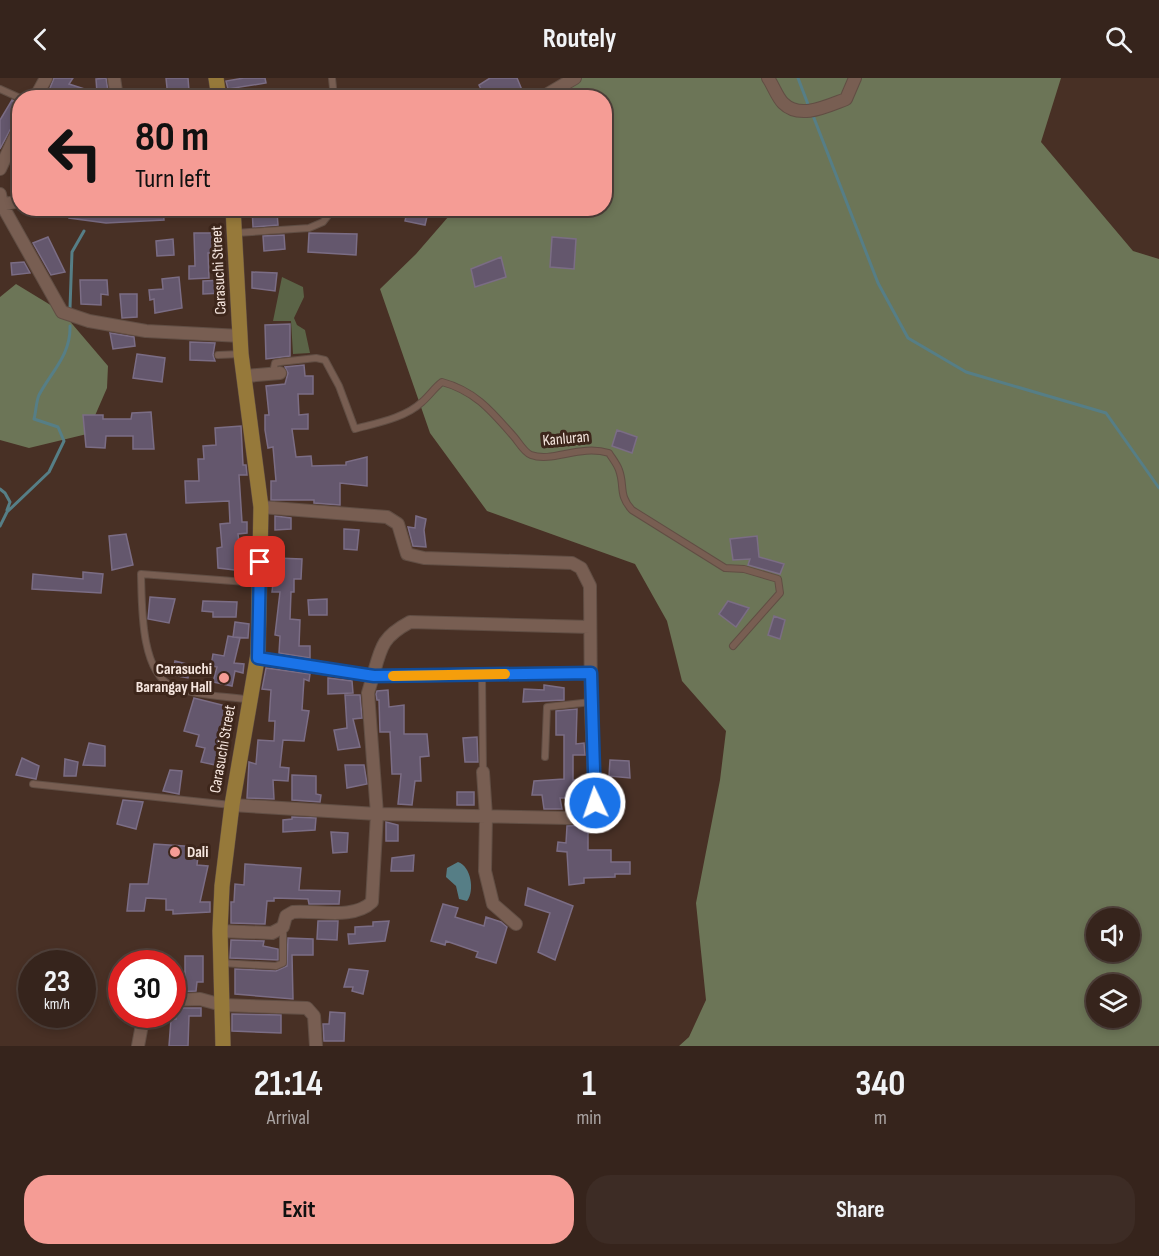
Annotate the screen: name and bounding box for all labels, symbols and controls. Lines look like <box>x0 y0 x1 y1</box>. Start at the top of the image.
icon: back <box>24 23 57 56</box>
text: Routely <box>543 23 616 55</box>
icon: search <box>1102 23 1135 56</box>
text: 80 m <box>135 112 209 163</box>
icon: left <box>36 114 114 192</box>
text: Turn left <box>135 163 211 195</box>
street label: Carasuchi Street <box>207 225 231 315</box>
street label: Kanluran <box>542 427 590 451</box>
pin <box>234 536 285 587</box>
icon: arrive <box>243 545 276 578</box>
place label: Carasuchi Barangay Hall <box>136 660 212 697</box>
marker: Carasuchi Barangay Hall <box>217 671 231 685</box>
street label: Carasuchi Street <box>206 703 240 795</box>
position arrow <box>563 771 627 835</box>
place label: Dali <box>187 843 208 862</box>
marker: Dali <box>168 845 182 859</box>
map controls <box>1086 908 1140 1028</box>
button: sound <box>1086 908 1140 962</box>
speed limit sign: 30 <box>108 950 186 1028</box>
text: 23 <box>44 964 70 1000</box>
button: layers <box>1086 974 1140 1028</box>
text: km/h <box>44 995 70 1014</box>
text: 21:14 <box>254 1063 323 1106</box>
text: 1 <box>582 1063 596 1106</box>
text: 340 <box>855 1063 905 1106</box>
text: Arrival <box>267 1106 310 1130</box>
text: min <box>576 1106 602 1130</box>
text: m <box>874 1106 887 1130</box>
button: Exit <box>24 1175 574 1244</box>
button: Share <box>586 1175 1135 1244</box>

